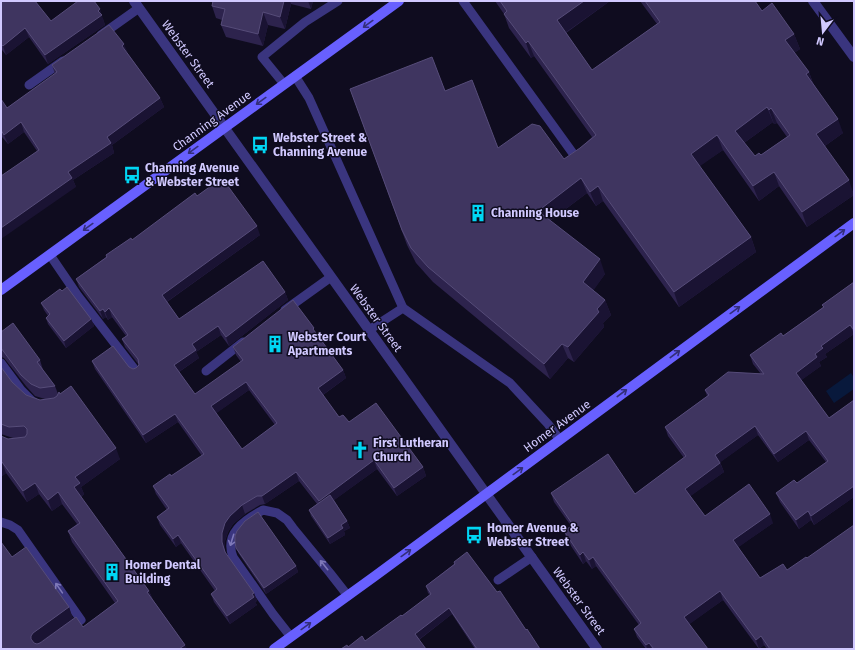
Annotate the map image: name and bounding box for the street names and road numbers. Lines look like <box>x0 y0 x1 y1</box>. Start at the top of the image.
street label: Webster Street <box>159 17 218 91</box>
street label: Channing Avenue <box>170 88 254 154</box>
street label: Webster Street <box>347 281 406 355</box>
street label: Homer Avenue <box>521 397 593 455</box>
street label: Webster Street <box>550 564 609 638</box>

